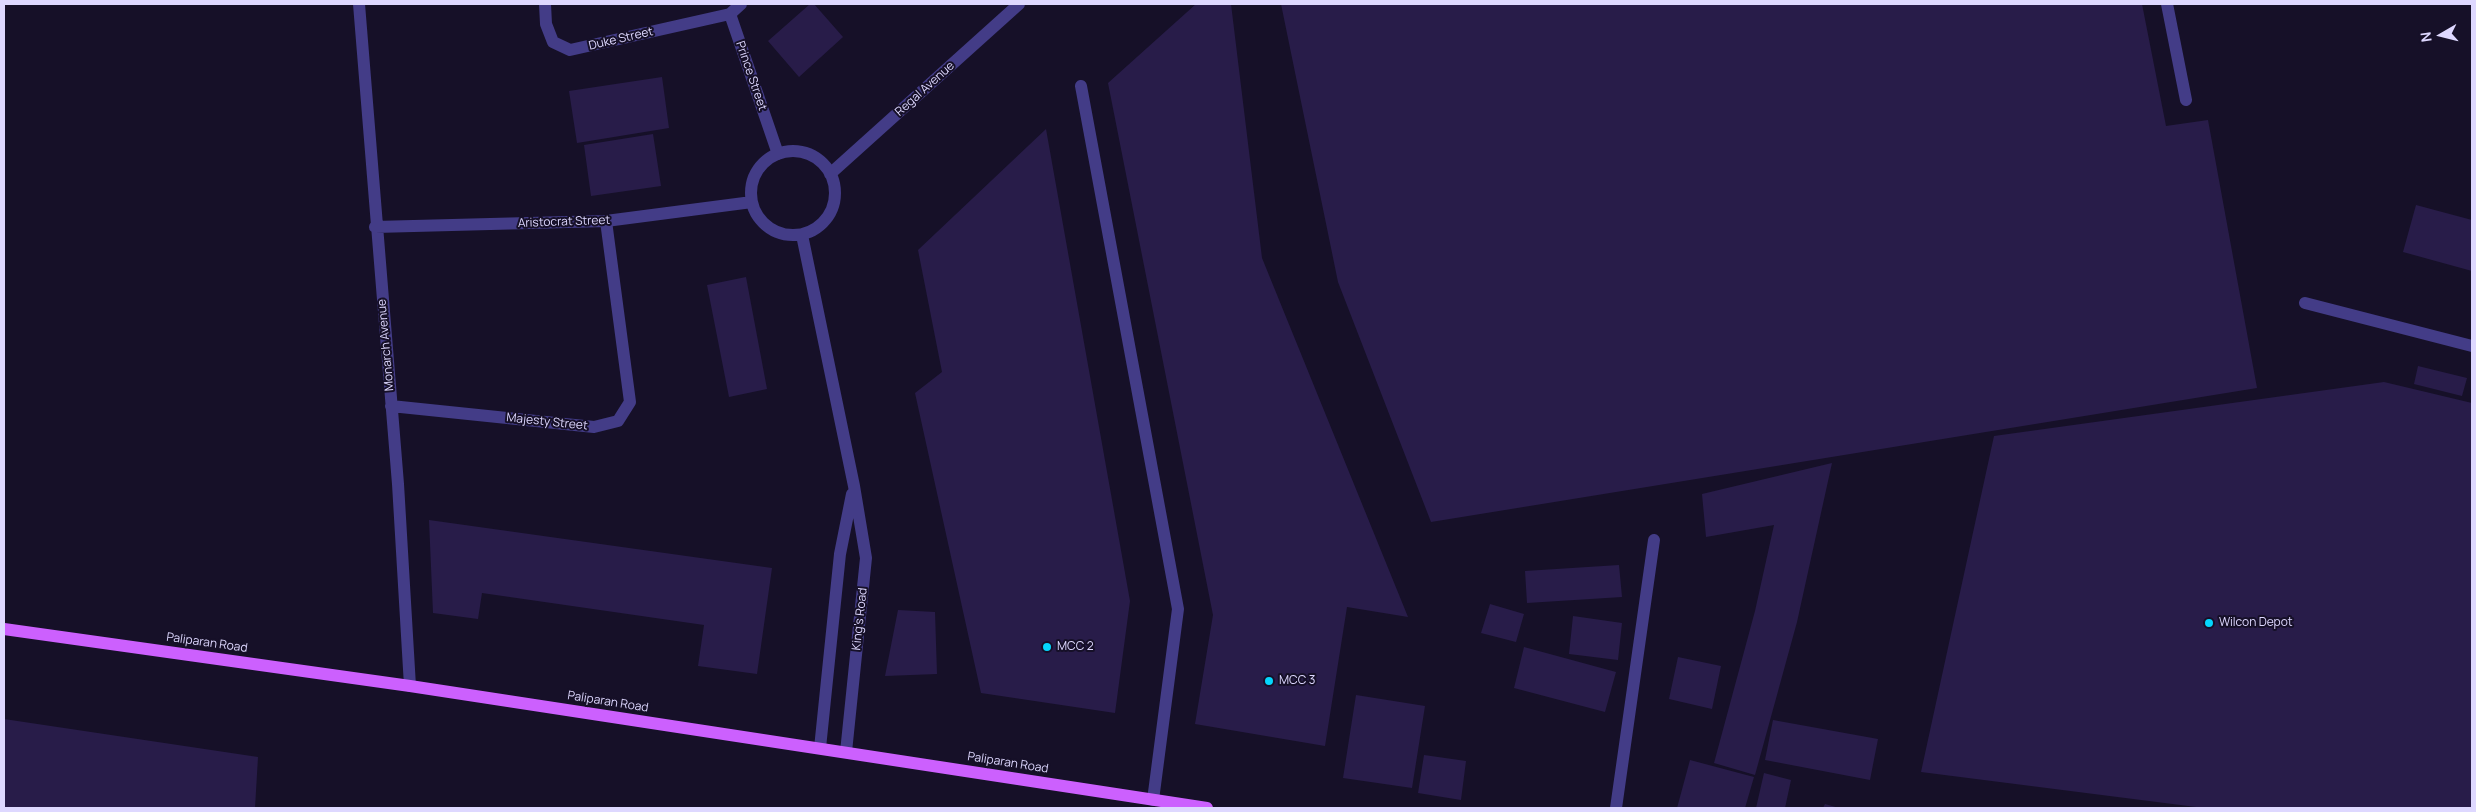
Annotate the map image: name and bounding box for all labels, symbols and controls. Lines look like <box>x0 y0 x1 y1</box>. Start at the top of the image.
north arrow <box>2416 10 2466 60</box>
street label: Duke Street <box>587 25 655 53</box>
text: N <box>2416 31 2436 43</box>
street label: Prince Street <box>732 39 770 113</box>
street label: Regal Avenue <box>892 59 958 119</box>
street label: Aristocrat Street <box>518 213 610 231</box>
street label: Monarch Avenue <box>375 298 397 392</box>
street label: Majesty Street <box>506 411 588 433</box>
street label: King's Road <box>850 587 870 651</box>
place label: Wilcon Depot <box>2219 616 2293 630</box>
marker: Wilcon Depot <box>2203 617 2215 629</box>
street label: Paliparan Road <box>166 630 248 656</box>
place label: MCC 2 <box>1057 640 1093 654</box>
marker: MCC 2 <box>1041 641 1053 653</box>
place label: MCC 3 <box>1279 674 1315 688</box>
marker: MCC 3 <box>1263 675 1275 687</box>
street label: Paliparan Road <box>567 688 649 716</box>
street label: Paliparan Road <box>967 749 1049 777</box>

